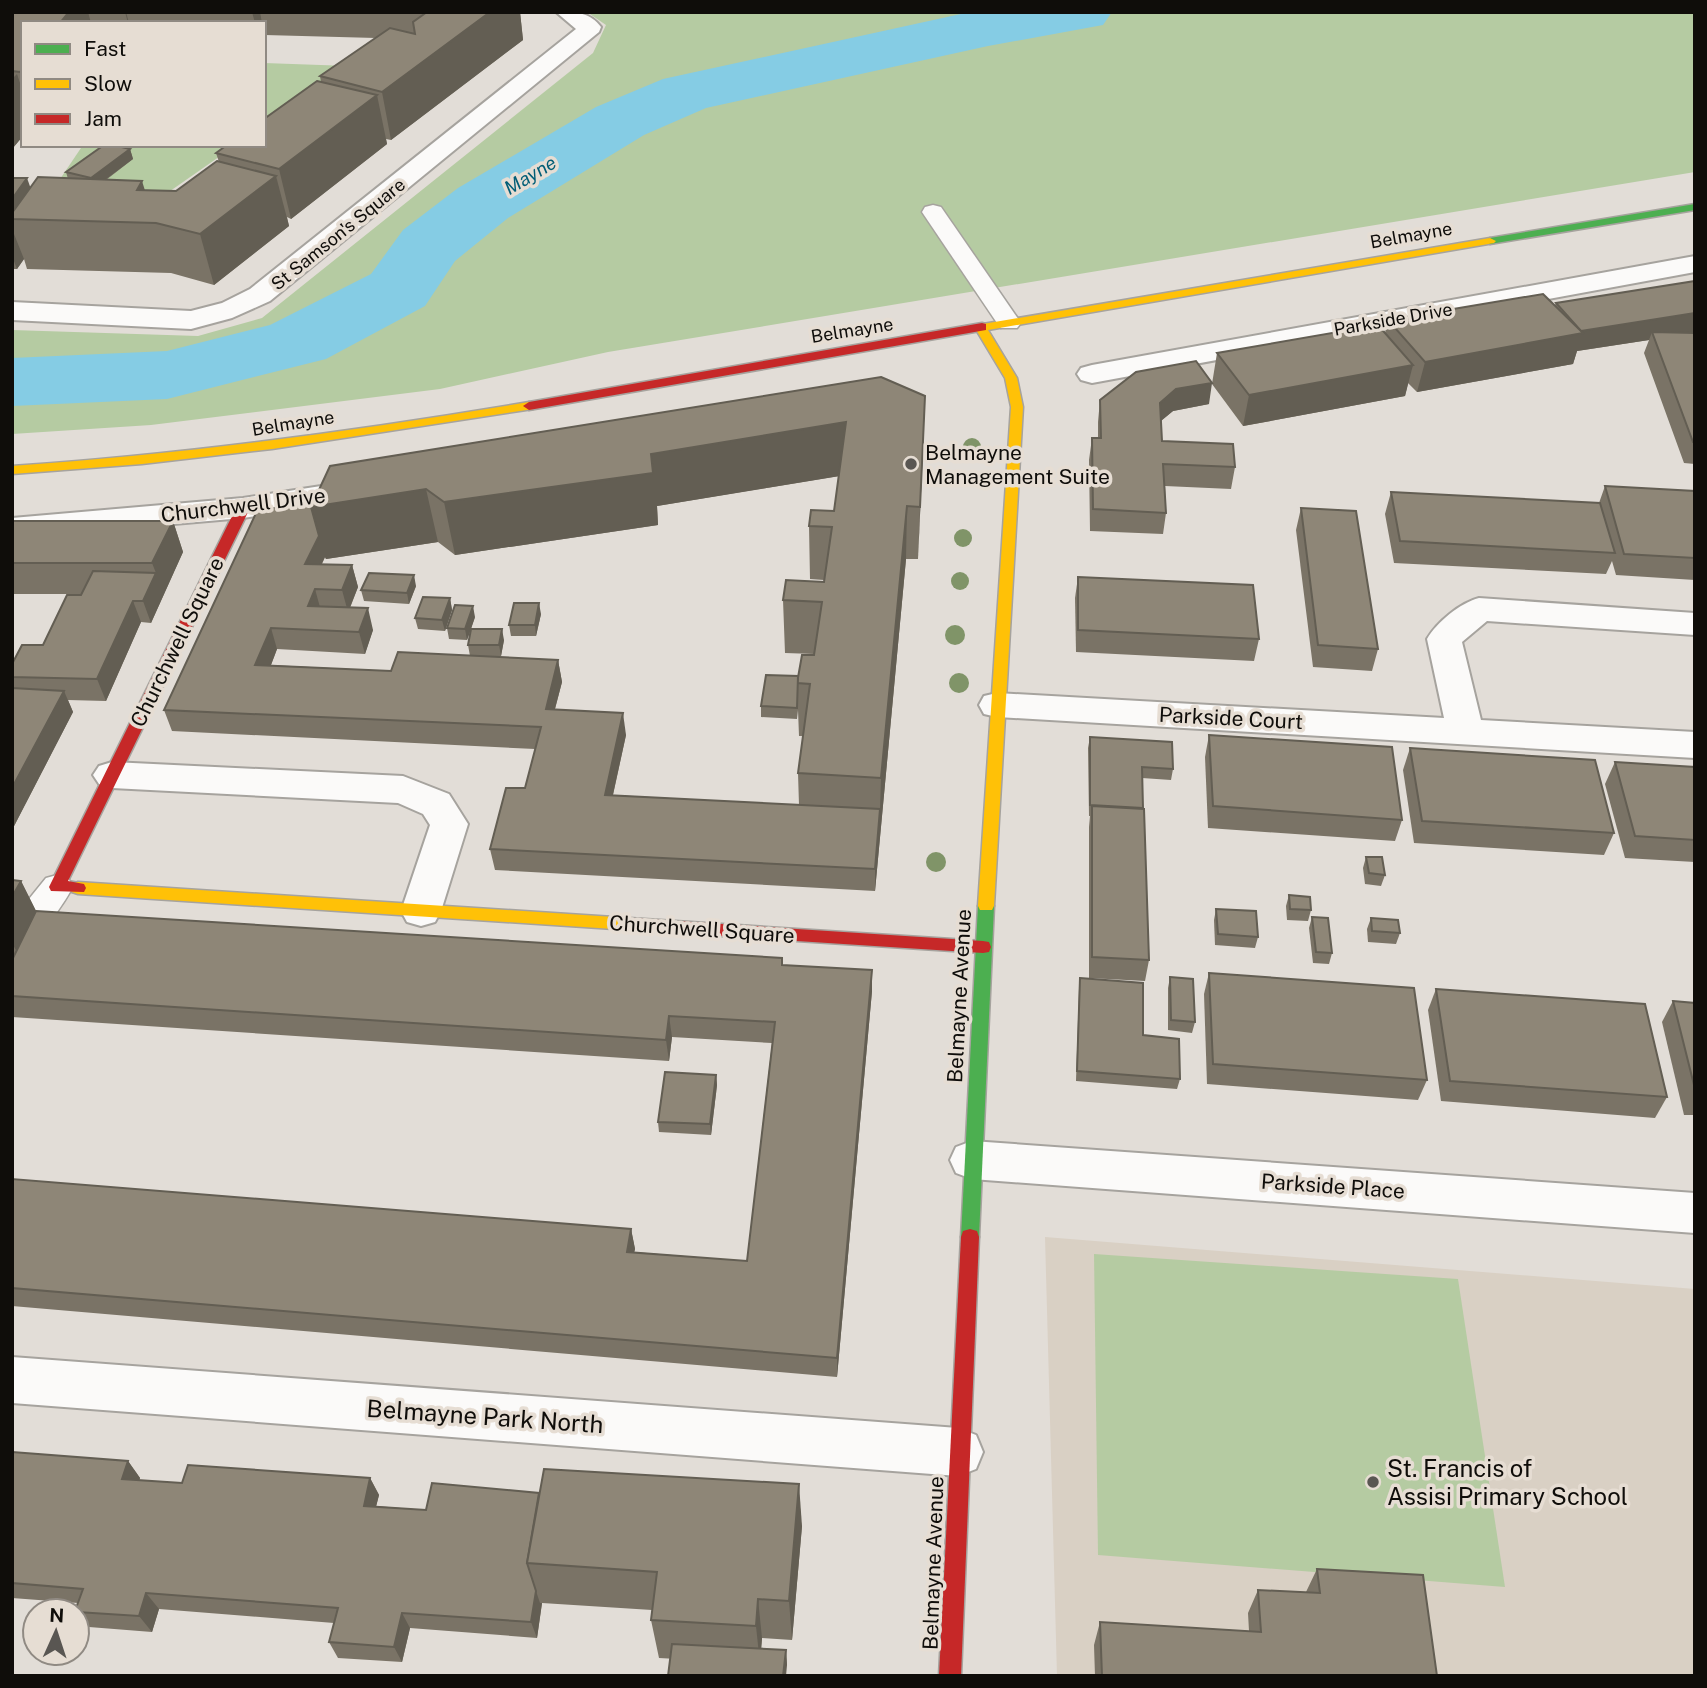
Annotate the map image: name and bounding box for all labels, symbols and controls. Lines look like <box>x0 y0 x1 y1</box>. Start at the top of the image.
legend <box>21 21 266 147</box>
text: Fast <box>84 36 126 61</box>
text: Slow <box>84 71 132 96</box>
text: Jam <box>84 106 122 131</box>
water label: Mayne <box>500 151 560 199</box>
street label: St Samson's Square <box>267 174 409 294</box>
street label: Belmayne <box>1368 217 1454 253</box>
street label: Parkside Drive <box>1332 298 1454 340</box>
street label: Belmayne <box>809 313 895 347</box>
street label: Belmayne <box>250 406 336 440</box>
place label: Belmayne Management Suite <box>925 440 1110 489</box>
marker: Belmayne Management Suite <box>903 456 919 472</box>
street label: Churchwell Drive <box>159 482 327 528</box>
street label: Churchwell Square <box>125 553 229 731</box>
street label: Parkside Court <box>1158 702 1304 734</box>
street label: Belmayne Avenue <box>942 908 976 1084</box>
street label: Churchwell Square <box>608 910 796 948</box>
street label: Parkside Place <box>1260 1168 1406 1204</box>
street label: Belmayne Park North <box>366 1394 604 1438</box>
place label: St. Francis of Assisi Primary School <box>1387 1454 1628 1510</box>
marker: St. Francis of Assisi Primary School <box>1365 1474 1381 1490</box>
street label: Belmayne Avenue <box>917 1476 949 1650</box>
north arrow <box>21 1597 91 1667</box>
text: N <box>49 1604 65 1626</box>

